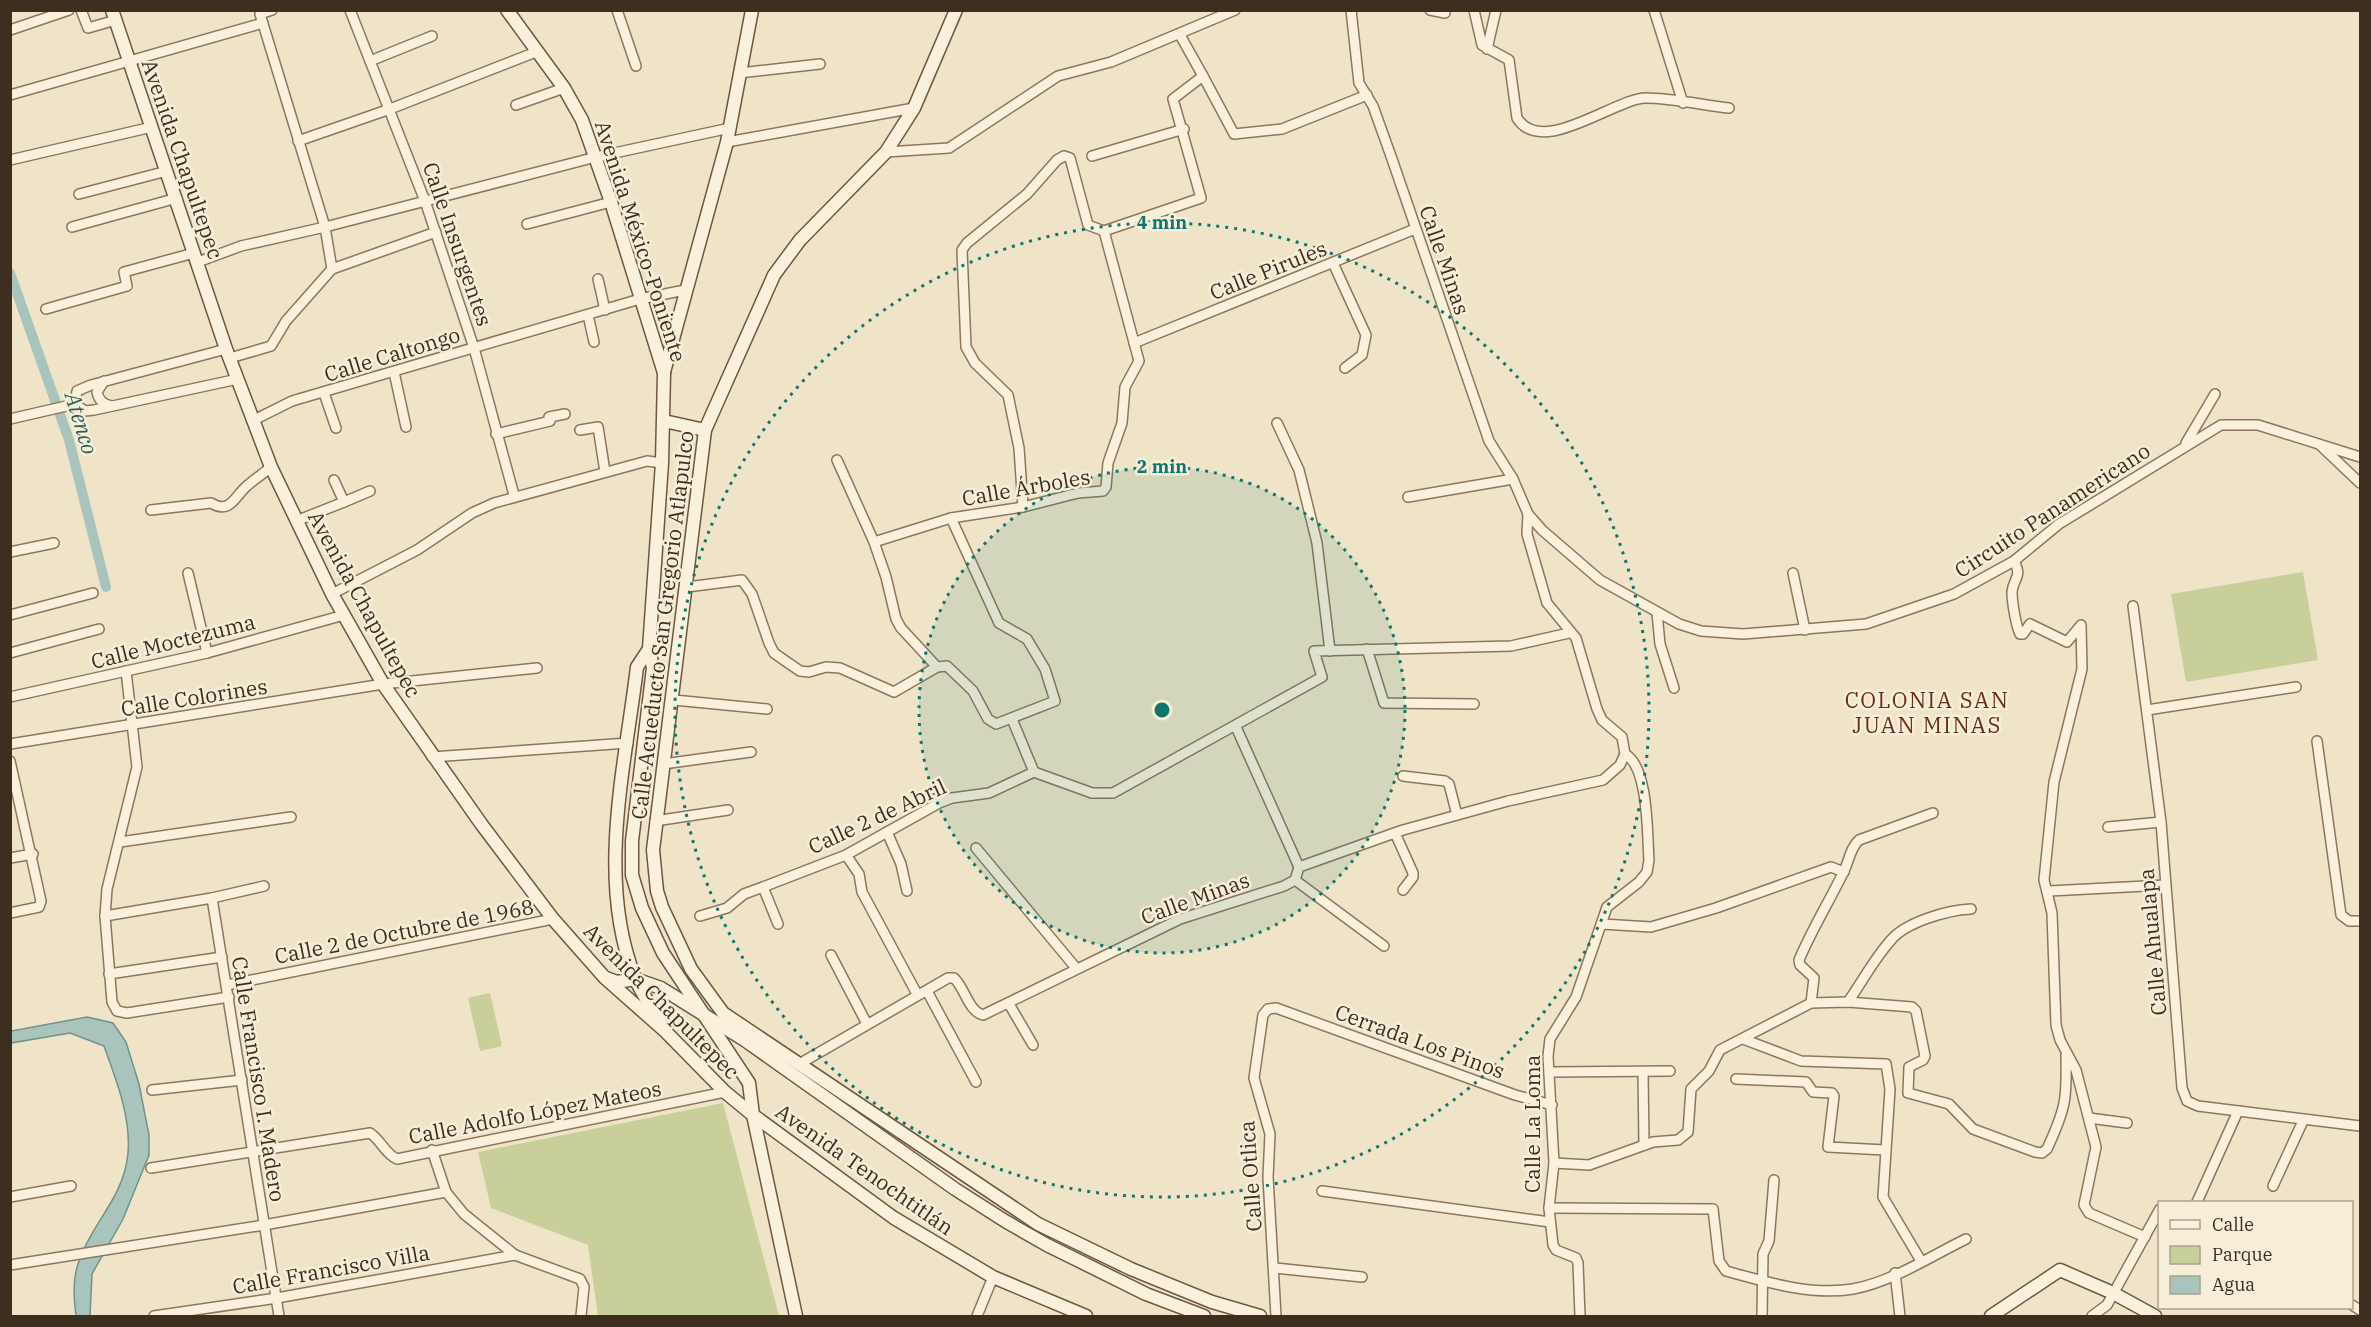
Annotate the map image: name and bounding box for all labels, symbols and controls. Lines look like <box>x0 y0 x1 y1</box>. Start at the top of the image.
street label: Avenida Chapultepec <box>136 55 230 263</box>
street label: Avenida México-Poniente <box>589 117 693 365</box>
street label: Calle Insurgentes <box>417 158 499 330</box>
street label: Calle Minas <box>1413 202 1477 318</box>
text: 4 min <box>1137 211 1187 234</box>
street label: Calle Pirules <box>1205 234 1331 306</box>
street label: Calle Caltongo <box>321 320 463 388</box>
water label: Atenco <box>58 386 105 458</box>
street label: Calle Acueducto San Gregorio Atlapulco <box>624 429 700 821</box>
street label: Circuito Panamericano <box>1949 436 2155 584</box>
text: 2 min <box>1137 455 1187 478</box>
street label: Calle Árboles <box>960 462 1092 512</box>
street label: Avenida Chapultepec <box>302 506 428 702</box>
street label: Calle Moctezuma <box>88 607 258 675</box>
street label: Calle Colorines <box>119 672 269 722</box>
district label: COLONIA SAN JUAN MINAS <box>1845 685 2009 739</box>
centre of rings <box>1152 700 1172 720</box>
street label: Calle 2 de Abril <box>803 772 951 860</box>
street label: Calle Minas <box>1137 865 1253 931</box>
street label: Calle Ahualapa <box>2132 867 2172 1017</box>
street label: Calle 2 de Octubre de 1968 <box>272 892 536 970</box>
street label: Avenida Chapultepec <box>578 917 746 1085</box>
street label: Calle Francisco I. Madero <box>226 954 292 1204</box>
street label: Cerrada Los Pinos <box>1331 997 1509 1085</box>
street label: Calle La Loma <box>1518 1055 1546 1193</box>
street label: Calle Adolfo López Mateos <box>406 1074 664 1150</box>
street label: Avenida Tenochtitlán <box>770 1097 960 1241</box>
street label: Calle Otlica <box>1232 1120 1268 1232</box>
legend <box>2158 1201 2353 1309</box>
text: Calle <box>2212 1213 2254 1236</box>
street label: Calle Francisco Villa <box>230 1238 432 1300</box>
text: Parque <box>2212 1243 2272 1266</box>
text: Agua <box>2212 1273 2255 1296</box>

